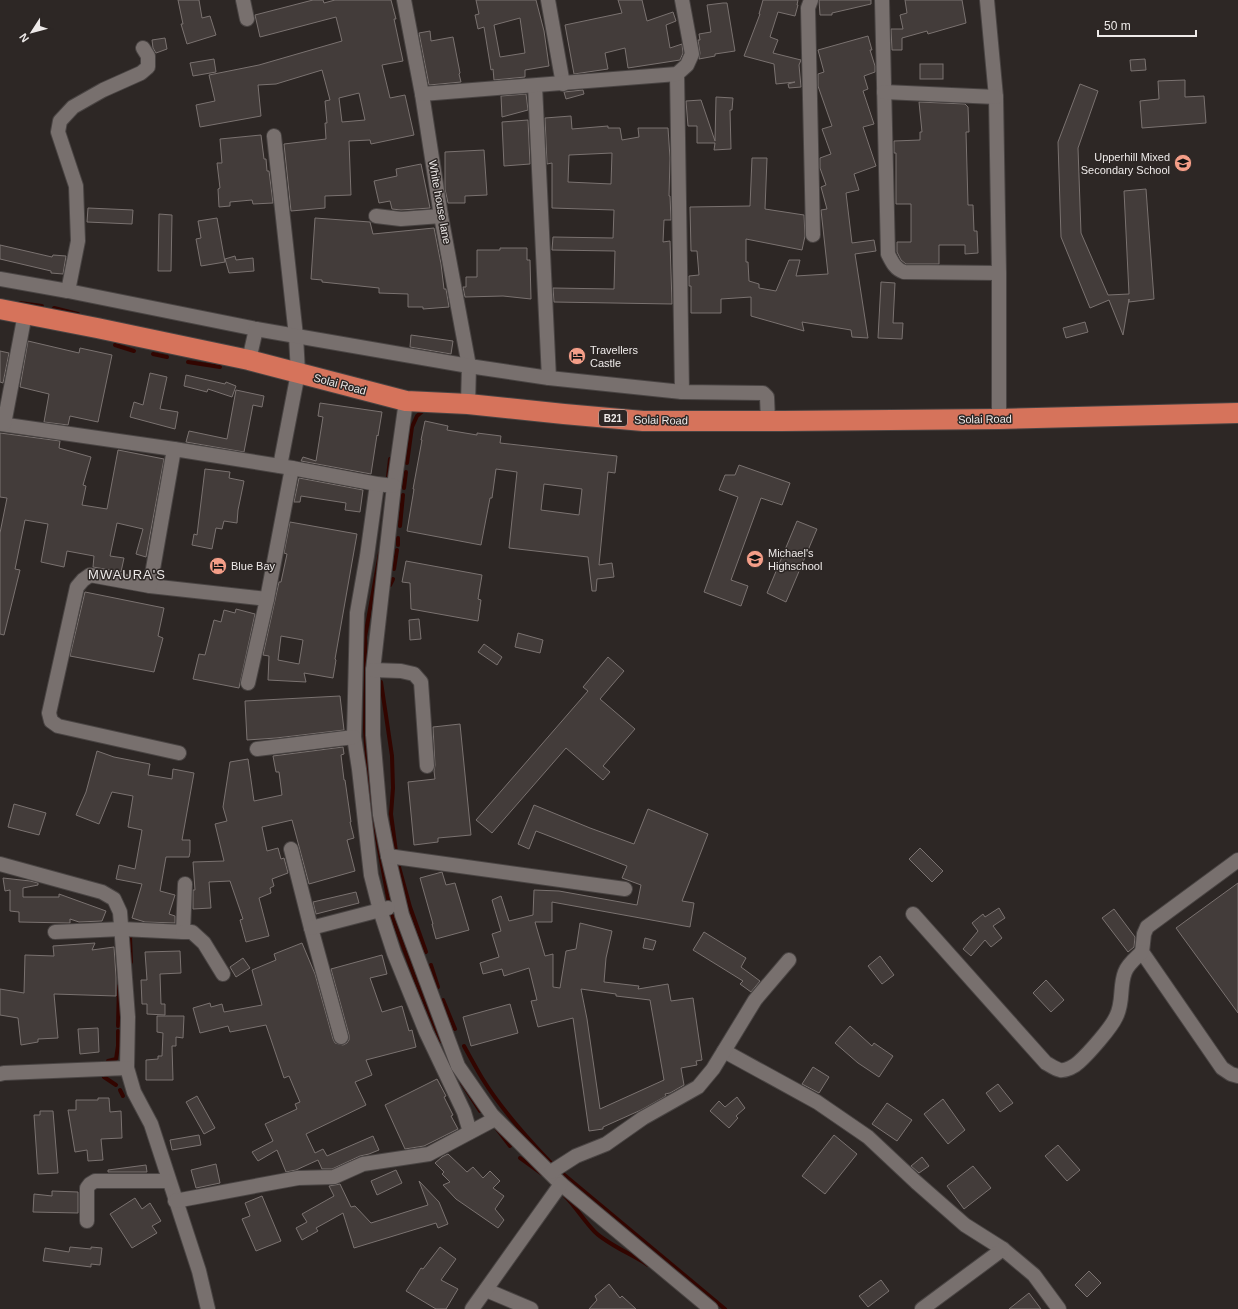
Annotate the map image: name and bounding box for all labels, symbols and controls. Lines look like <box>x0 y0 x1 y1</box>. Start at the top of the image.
north arrow <box>12 12 52 52</box>
scale bar <box>1098 12 1196 38</box>
text: 50 m <box>1104 19 1131 33</box>
text: N <box>17 31 31 45</box>
place label: Upperhill Mixed Secondary School <box>1081 151 1170 176</box>
school or university icon: Upperhill Mixed Secondary School <box>1173 153 1193 173</box>
street label: White house lane <box>427 159 453 245</box>
place label: Travellers Castle <box>590 344 638 369</box>
hotel icon: Travellers Castle <box>567 346 587 366</box>
street label: Solai Road <box>312 371 368 397</box>
road number: B21 <box>599 410 627 426</box>
street label: Solai Road <box>958 413 1012 425</box>
street label: Solai Road <box>634 414 688 426</box>
place label: Michael's Highschool <box>768 547 822 572</box>
school or university icon: Michael's Highschool <box>745 549 765 569</box>
hotel icon: Blue Bay <box>208 556 228 576</box>
place label: Blue Bay <box>231 560 276 572</box>
district label: MWAURA'S <box>88 567 166 582</box>

